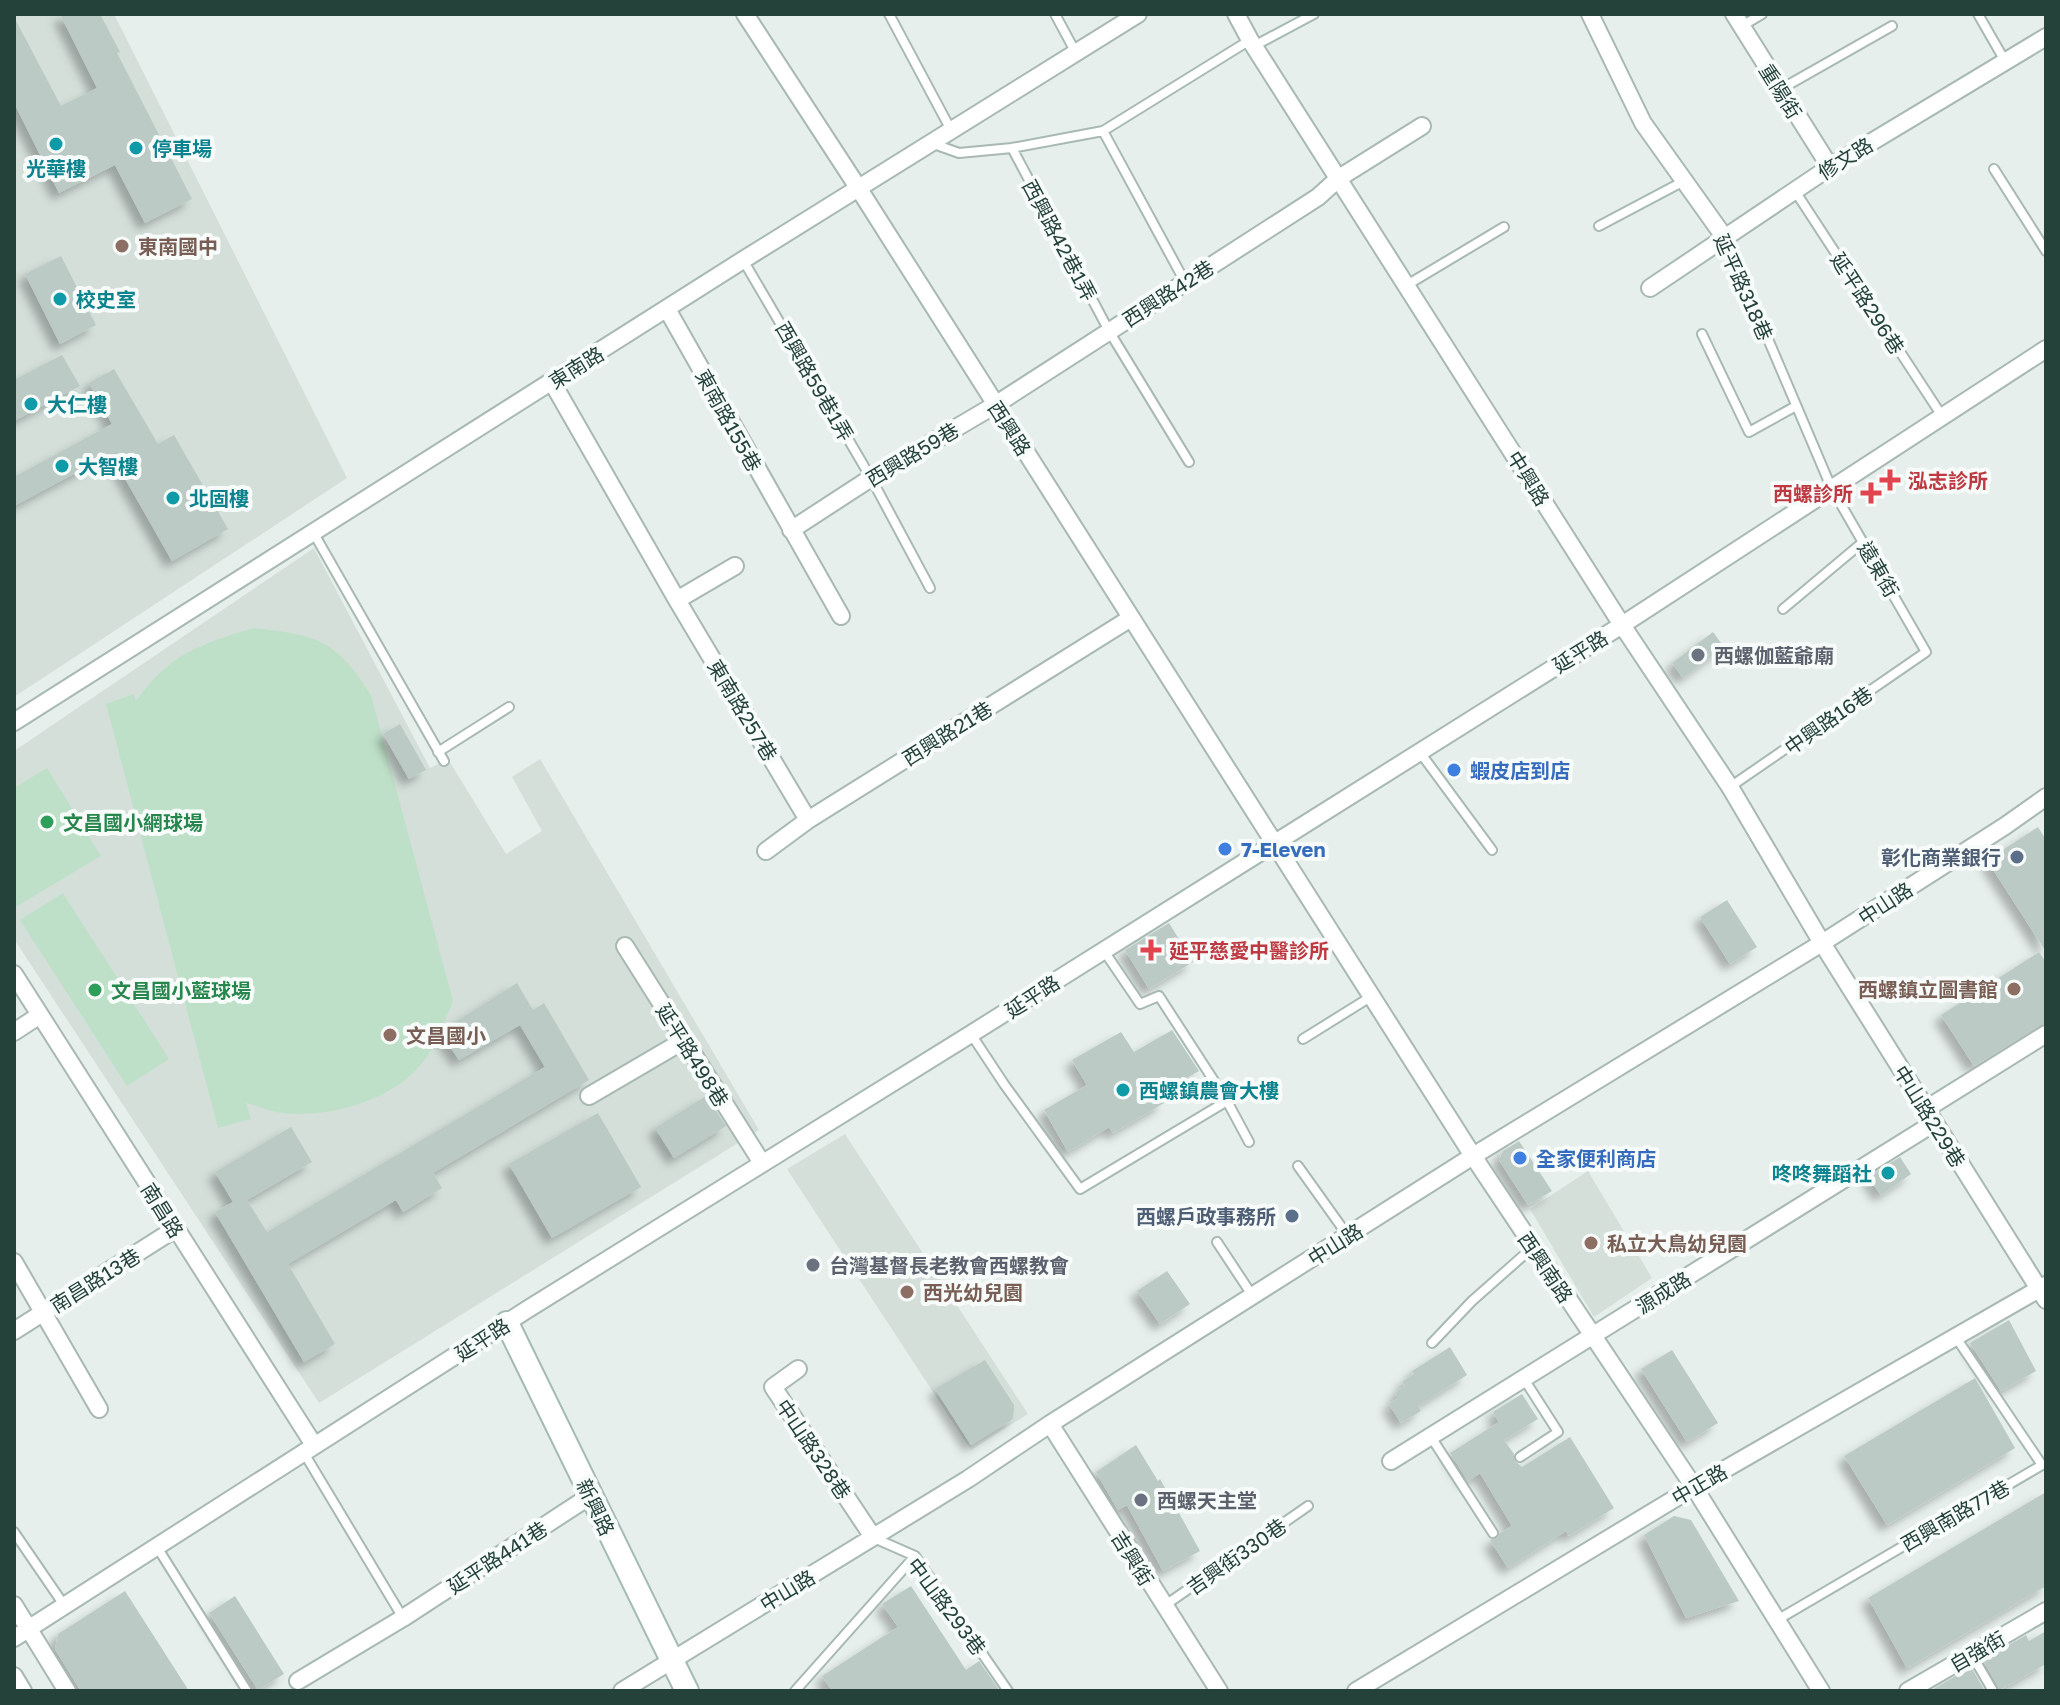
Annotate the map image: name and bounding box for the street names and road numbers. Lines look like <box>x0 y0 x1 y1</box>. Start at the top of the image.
street label: 重陽街 <box>1755 59 1807 123</box>
street label: 修文路 <box>1813 132 1877 184</box>
street label: 西興路42巷1弄 <box>1018 175 1102 305</box>
street label: 延平路318巷 <box>1710 230 1778 344</box>
street label: 延平路296巷 <box>1826 248 1910 358</box>
street label: 西興路42巷 <box>1118 255 1218 331</box>
street label: 西興路59巷1弄 <box>771 317 859 445</box>
street label: 東南路 <box>544 341 608 393</box>
street label: 東南路155巷 <box>691 365 767 475</box>
street label: 西興路 <box>984 396 1036 460</box>
street label: 西興路59巷 <box>861 417 963 491</box>
street label: 中興路 <box>1503 446 1555 510</box>
street label: 遠東街 <box>1854 537 1904 601</box>
street label: 延平路 <box>1548 625 1612 677</box>
street label: 東南路257巷 <box>703 655 783 765</box>
street label: 中興路16巷 <box>1779 681 1877 759</box>
street label: 西興路21巷 <box>898 696 996 770</box>
street label: 中山路 <box>1853 877 1917 929</box>
street label: 延平路 <box>1000 970 1064 1022</box>
street label: 延平路498巷 <box>652 999 734 1111</box>
street label: 中山路229巷 <box>1889 1061 1971 1171</box>
street label: 南昌路 <box>137 1178 189 1242</box>
street label: 中山路 <box>1303 1218 1367 1270</box>
street label: 西興南路 <box>1514 1227 1578 1307</box>
street label: 南昌路13巷 <box>46 1243 144 1317</box>
street label: 源成路 <box>1631 1266 1695 1318</box>
street label: 延平路 <box>450 1313 514 1365</box>
street label: 中山路328巷 <box>772 1394 856 1504</box>
street label: 中正路 <box>1667 1459 1731 1509</box>
street label: 西興南路77巷 <box>1897 1474 2013 1556</box>
street label: 新興路 <box>572 1475 620 1539</box>
street label: 吉興街330巷 <box>1182 1513 1290 1599</box>
street label: 延平路441巷 <box>443 1516 551 1598</box>
street label: 吉興街 <box>1107 1526 1159 1590</box>
street label: 中山路293巷 <box>903 1553 991 1659</box>
street label: 中山路 <box>755 1564 819 1616</box>
street label: 自強街 <box>1945 1626 2009 1676</box>

